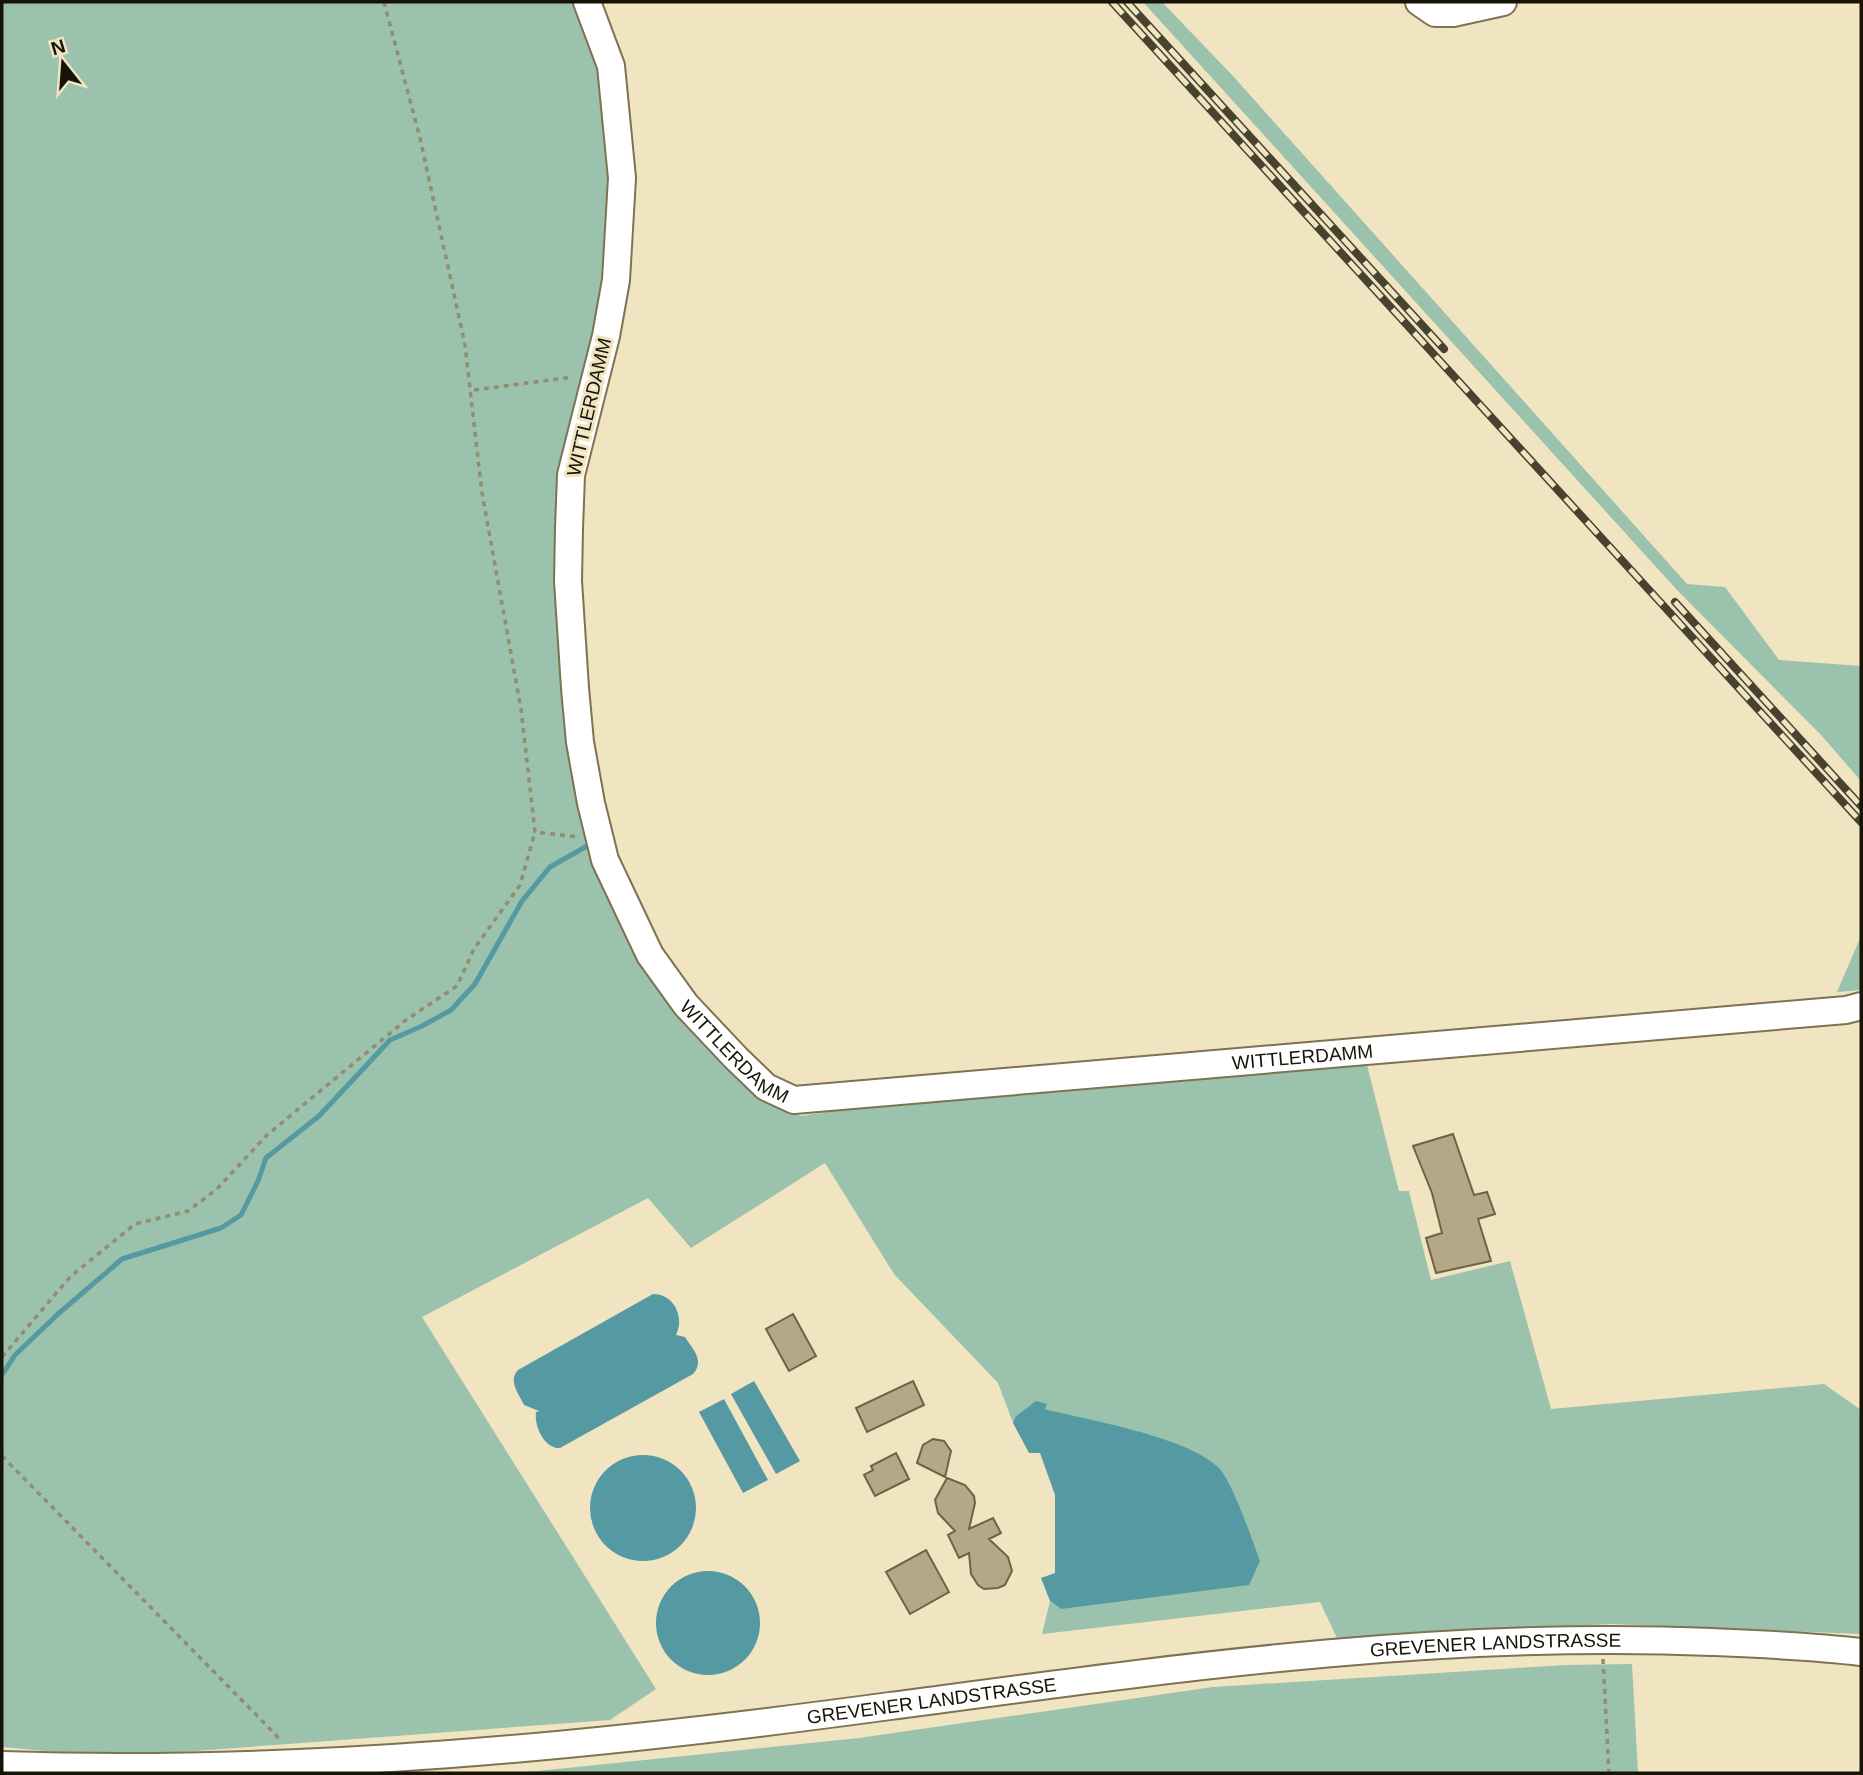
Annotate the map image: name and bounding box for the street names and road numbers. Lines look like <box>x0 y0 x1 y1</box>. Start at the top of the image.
street label: WITTLERDAMM <box>563 336 615 478</box>
street label: WITTLERDAMM <box>676 996 792 1107</box>
street label: WITTLERDAMM <box>1231 1040 1374 1073</box>
street label: GREVENER LANDSTRASSE <box>1369 1629 1621 1660</box>
street label: GREVENER LANDSTRASSE <box>806 1674 1058 1727</box>

